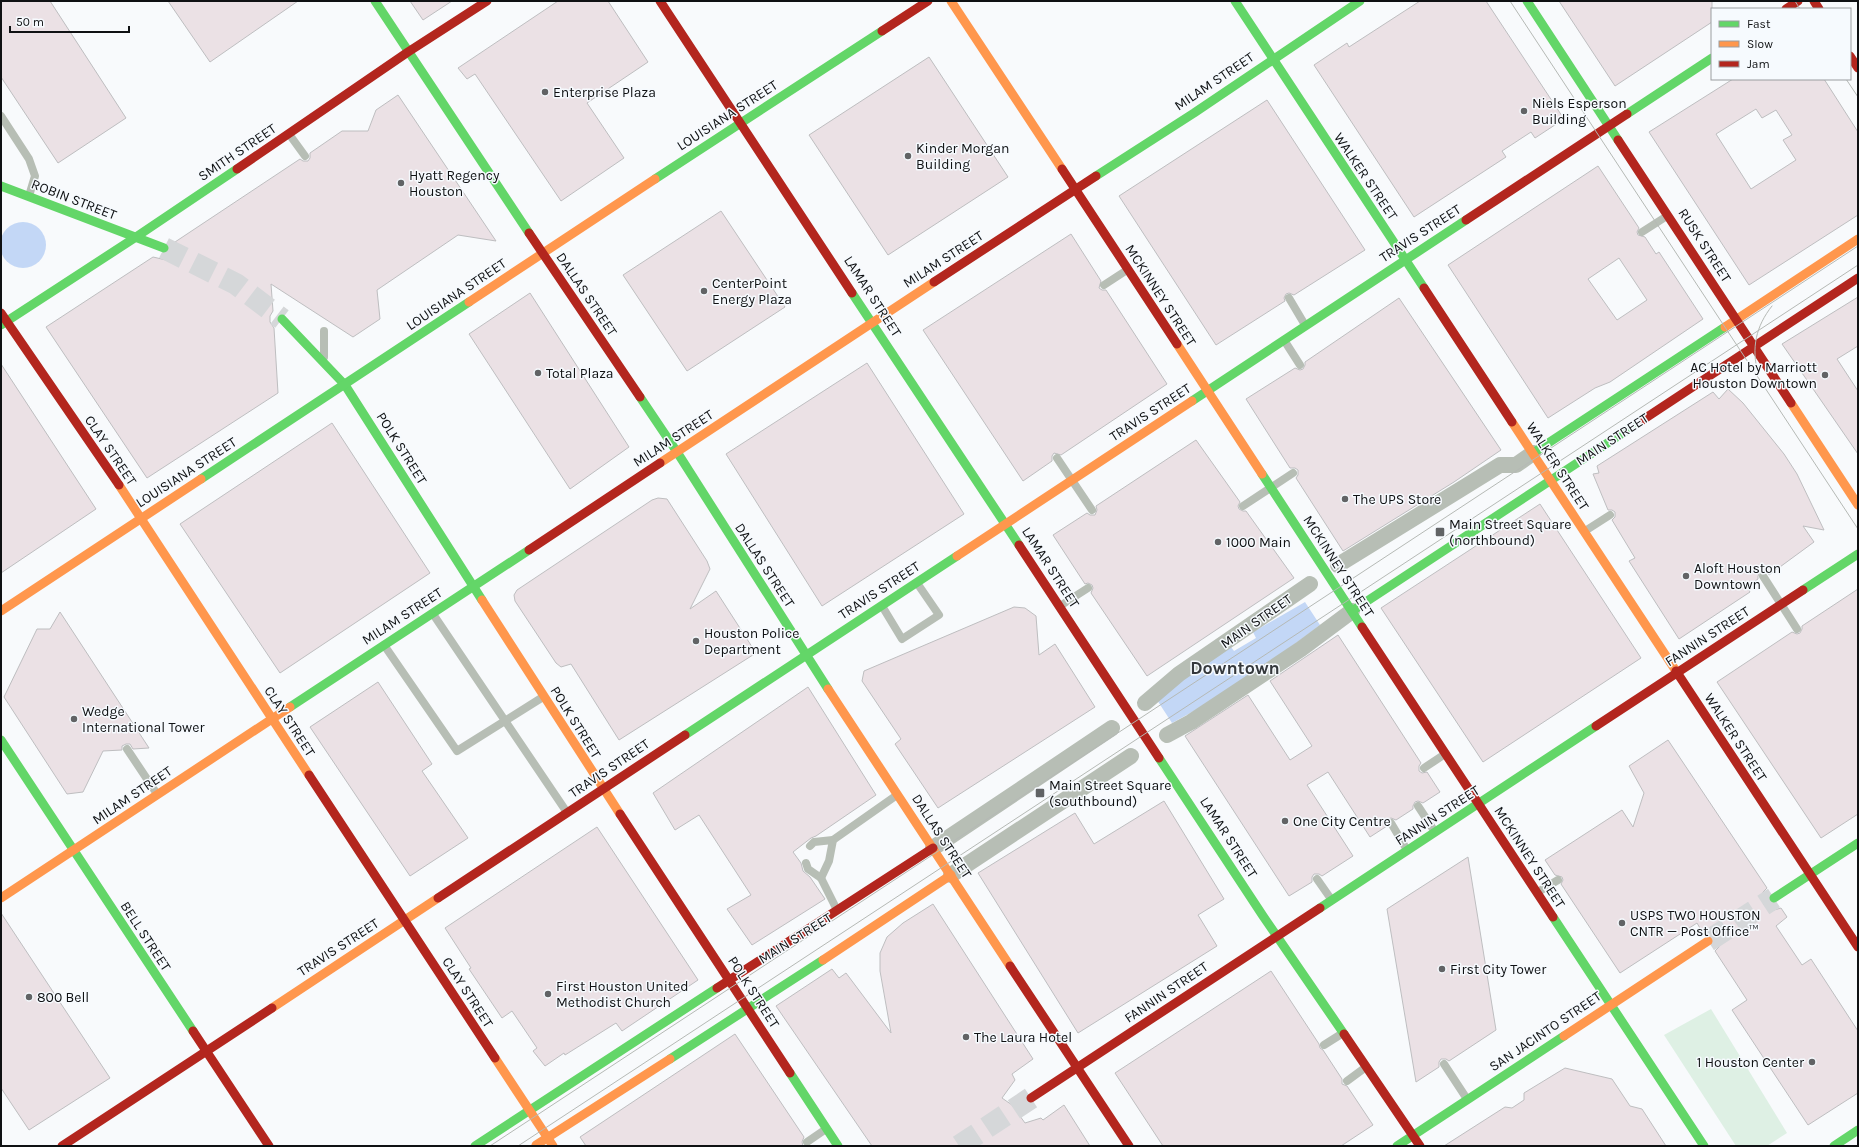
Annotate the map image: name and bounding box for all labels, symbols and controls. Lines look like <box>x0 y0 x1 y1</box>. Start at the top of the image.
scale bar <box>10 8 129 34</box>
legend <box>1711 8 1851 80</box>
text: 50 m <box>16 15 44 29</box>
text: Fast <box>1747 17 1771 31</box>
text: Slow <box>1747 37 1773 51</box>
street label: MILAM STREET <box>1171 49 1257 114</box>
text: Jam <box>1747 57 1770 71</box>
street label: LOUISIANA STREET <box>674 76 781 154</box>
place label: Enterprise Plaza <box>553 84 656 101</box>
marker: Enterprise Plaza <box>540 87 550 97</box>
place label: Niels Esperson Building <box>1532 95 1627 128</box>
marker: Niels Esperson Building <box>1519 106 1529 116</box>
street label: SMITH STREET <box>195 120 280 185</box>
street label: WALKER STREET <box>1330 129 1401 223</box>
place label: Kinder Morgan Building <box>916 140 1009 173</box>
marker: Kinder Morgan Building <box>903 151 913 161</box>
place label: Hyatt Regency Houston <box>409 167 500 200</box>
street label: ROBIN STREET <box>29 175 119 224</box>
marker: Hyatt Regency Houston <box>396 178 406 188</box>
street label: TRAVIS STREET <box>1376 201 1464 266</box>
street label: RUSK STREET <box>1674 205 1735 285</box>
street label: MILAM STREET <box>900 227 987 292</box>
street label: MCKINNEY STREET <box>1121 241 1200 349</box>
street label: DALLAS STREET <box>552 249 621 339</box>
street label: LAMAR STREET <box>840 253 905 340</box>
street label: LOUISIANA STREET <box>403 255 509 334</box>
place label: CenterPoint Energy Plaza <box>712 275 792 308</box>
marker: CenterPoint Energy Plaza <box>699 286 709 296</box>
place label: AC Hotel by Marriott Houston Downtown <box>1690 359 1817 392</box>
place label: Total Plaza <box>546 365 614 382</box>
marker: Total Plaza <box>533 368 543 378</box>
marker: AC Hotel by Marriott Houston Downtown <box>1820 370 1830 380</box>
street label: TRAVIS STREET <box>1106 380 1194 445</box>
street label: MILAM STREET <box>630 406 717 471</box>
street label: POLK STREET <box>373 409 430 488</box>
street label: MAIN STREET <box>1573 410 1652 469</box>
street label: CLAY STREET <box>81 412 140 488</box>
street label: WALKER STREET <box>1523 419 1592 514</box>
street label: LOUISIANA STREET <box>133 433 240 511</box>
place label: The UPS Store <box>1353 491 1441 508</box>
marker: The UPS Store <box>1340 494 1350 504</box>
street label: MCKINNEY STREET <box>1299 512 1378 620</box>
place label: Main Street Square (northbound) <box>1449 516 1571 549</box>
street label: DALLAS STREET <box>731 520 798 611</box>
street label: LAMAR STREET <box>1018 524 1083 611</box>
marker: Main Street Square (northbound) <box>1434 526 1446 538</box>
place label: 1000 Main <box>1226 534 1291 551</box>
marker: 1000 Main <box>1213 537 1223 547</box>
street label: TRAVIS STREET <box>835 558 923 623</box>
place label: Aloft Houston Downtown <box>1694 560 1781 593</box>
marker: Aloft Houston Downtown <box>1681 571 1691 581</box>
street label: MILAM STREET <box>359 584 446 649</box>
street label: MAIN STREET <box>1217 590 1295 652</box>
street label: FANNIN STREET <box>1662 603 1753 670</box>
place label: Houston Police Department <box>704 625 799 658</box>
marker: Houston Police Department <box>691 636 701 646</box>
district label: Downtown <box>1190 657 1280 679</box>
street label: CLAY STREET <box>261 683 319 760</box>
street label: POLK STREET <box>547 683 604 762</box>
street label: WALKER STREET <box>1701 690 1770 785</box>
place label: Wedge International Tower <box>82 703 205 736</box>
marker: Wedge International Tower <box>69 714 79 724</box>
street label: TRAVIS STREET <box>566 735 653 802</box>
street label: MILAM STREET <box>89 763 175 828</box>
place label: Main Street Square (southbound) <box>1049 777 1171 810</box>
street label: FANNIN STREET <box>1392 782 1483 849</box>
marker: Main Street Square (southbound) <box>1034 787 1046 799</box>
street label: DALLAS STREET <box>908 791 975 882</box>
street label: LAMAR STREET <box>1196 794 1261 881</box>
street label: MCKINNEY STREET <box>1490 803 1569 911</box>
place label: One City Centre <box>1293 813 1391 830</box>
marker: One City Centre <box>1280 816 1290 826</box>
street label: BELL STREET <box>117 898 174 974</box>
place label: USPS TWO HOUSTON CNTR — Post Office™ <box>1630 907 1761 940</box>
street label: MAIN STREET <box>755 909 835 968</box>
street label: TRAVIS STREET <box>294 915 382 980</box>
marker: USPS TWO HOUSTON CNTR — Post Office™ <box>1617 918 1627 928</box>
street label: POLK STREET <box>724 953 783 1031</box>
street label: CLAY STREET <box>439 954 497 1031</box>
street label: FANNIN STREET <box>1121 958 1211 1027</box>
place label: First City Tower <box>1450 961 1547 978</box>
marker: First City Tower <box>1437 964 1447 974</box>
place label: First Houston United Methodist Church <box>556 978 689 1011</box>
street label: SAN JACINTO STREET <box>1486 988 1604 1075</box>
place label: 800 Bell <box>37 989 89 1006</box>
marker: First Houston United Methodist Church <box>543 989 553 999</box>
marker: 800 Bell <box>24 992 34 1002</box>
place label: The Laura Hotel <box>974 1029 1072 1046</box>
marker: The Laura Hotel <box>961 1032 971 1042</box>
place label: 1 Houston Center <box>1697 1054 1805 1071</box>
marker: 1 Houston Center <box>1807 1057 1817 1067</box>

